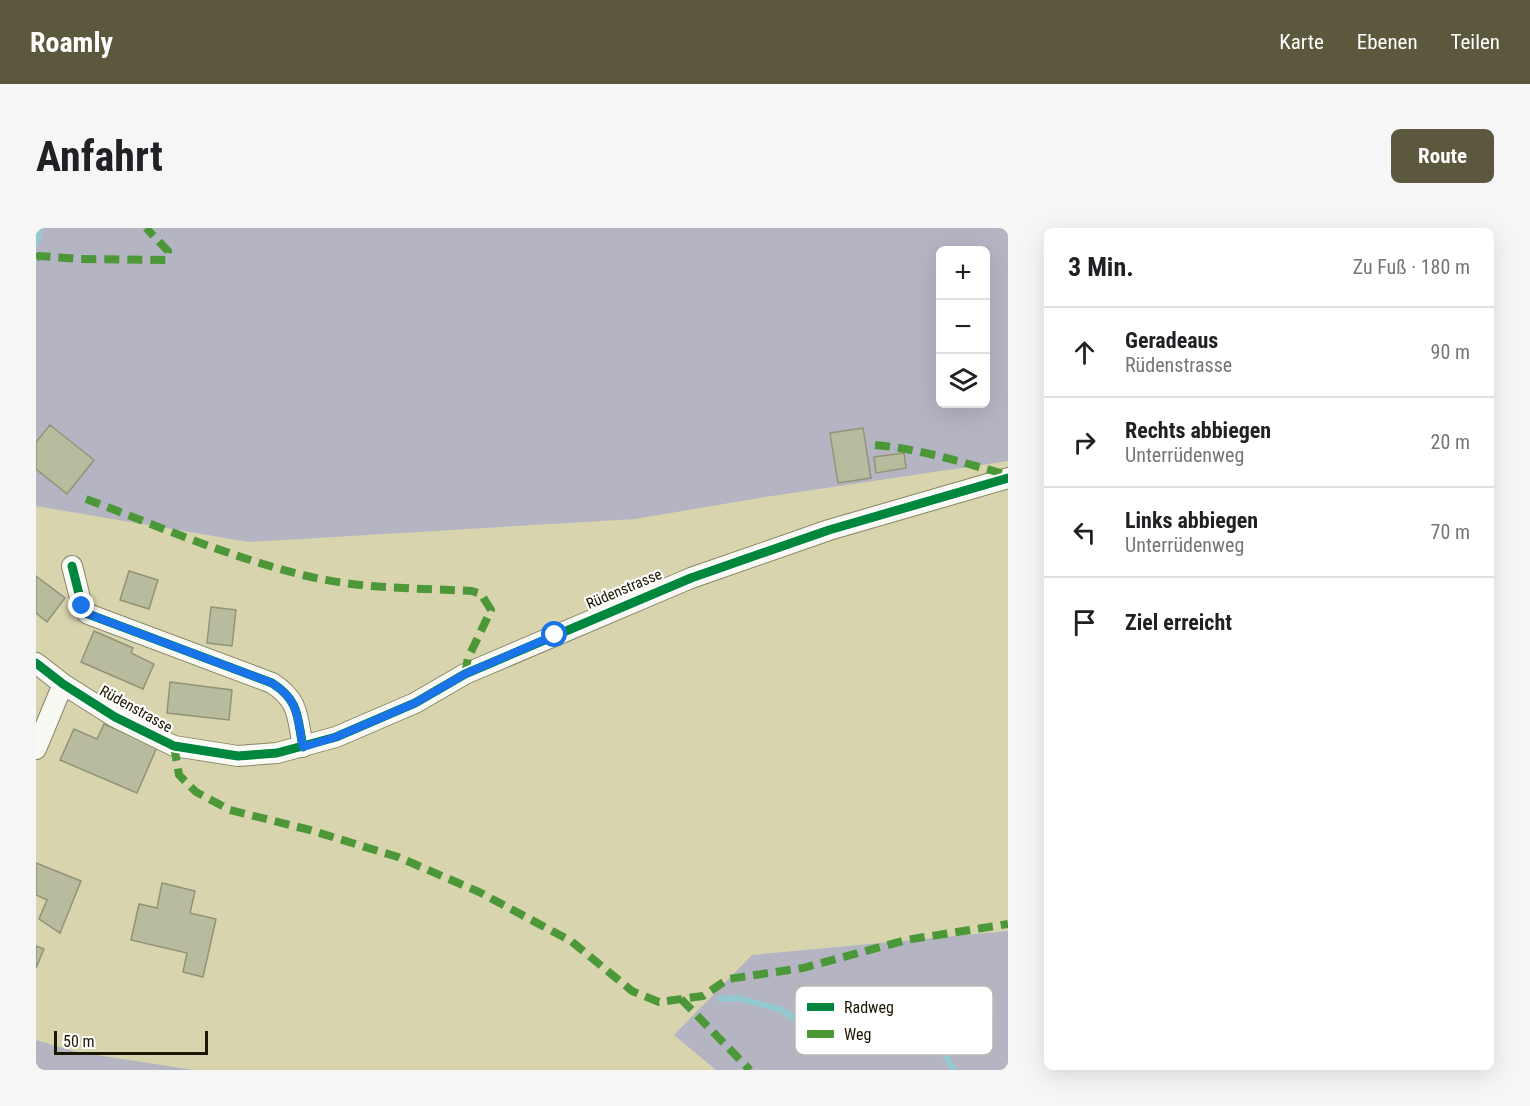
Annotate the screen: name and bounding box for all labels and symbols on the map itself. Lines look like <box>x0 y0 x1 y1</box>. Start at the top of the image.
street label: Rüdenstrasse <box>583 565 665 613</box>
route end <box>68 592 94 618</box>
route start <box>541 621 567 647</box>
street label: Rüdenstrasse <box>96 682 176 736</box>
legend <box>795 986 993 1055</box>
text: Radweg <box>844 998 894 1017</box>
text: Weg <box>844 1025 871 1044</box>
scale bar <box>54 1028 208 1056</box>

